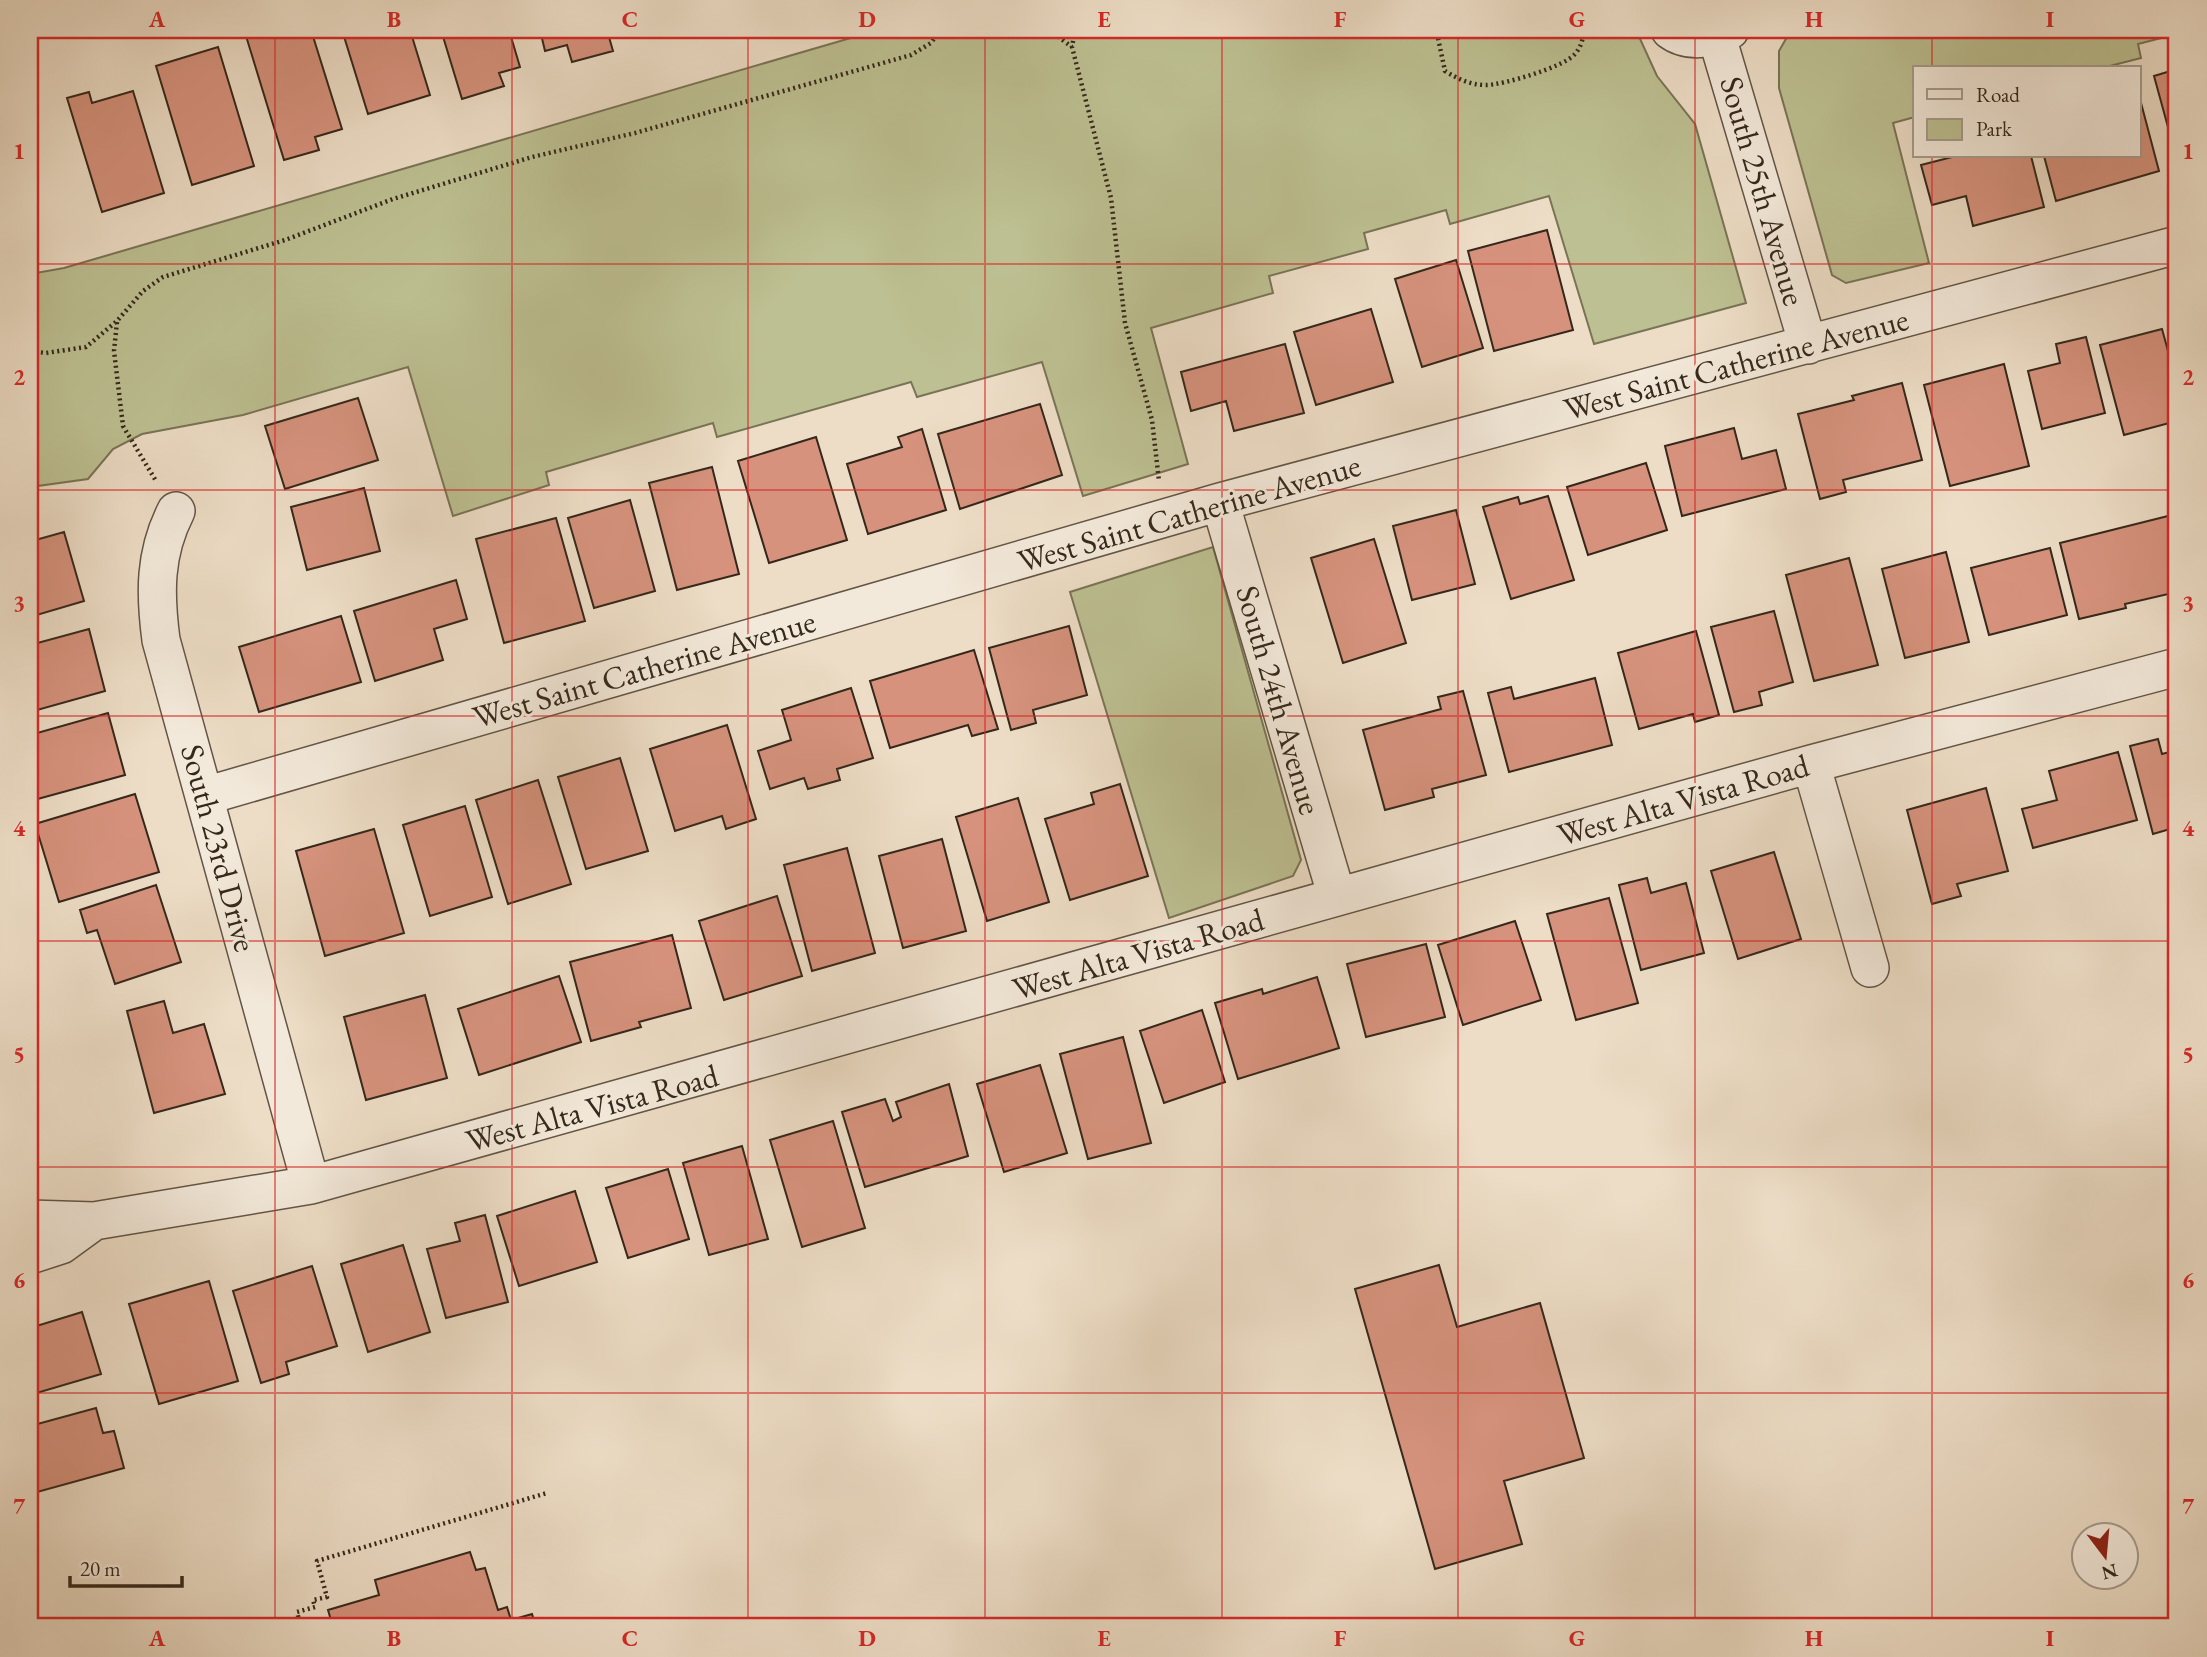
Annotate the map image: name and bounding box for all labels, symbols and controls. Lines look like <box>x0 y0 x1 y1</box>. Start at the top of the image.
text: A <box>148 4 166 34</box>
text: B <box>387 4 401 34</box>
text: C <box>622 4 638 34</box>
text: D <box>858 4 876 34</box>
text: E <box>1097 4 1111 34</box>
text: F <box>1334 4 1347 34</box>
text: G <box>1569 4 1585 34</box>
text: H <box>1805 4 1823 34</box>
text: I <box>2046 4 2054 34</box>
legend <box>1913 66 2140 158</box>
street label: South 25th Avenue <box>1710 72 1816 310</box>
text: Road <box>1976 81 2020 108</box>
text: Park <box>1976 115 2013 142</box>
text: 1 <box>13 136 25 166</box>
text: 1 <box>2182 136 2194 166</box>
street label: West Saint Catherine Avenue <box>1559 298 1913 430</box>
text: 2 <box>13 362 25 392</box>
text: 2 <box>2182 362 2194 392</box>
street label: West Saint Catherine Avenue <box>1013 444 1365 582</box>
street label: South 24th Avenue <box>1226 581 1332 819</box>
text: 3 <box>13 588 25 618</box>
text: 3 <box>2182 588 2194 618</box>
street label: West Saint Catherine Avenue <box>468 600 820 738</box>
street label: South 23rd Drive <box>171 740 267 956</box>
street label: West Alta Vista Road <box>1552 744 1814 856</box>
text: 4 <box>13 813 26 843</box>
text: 4 <box>2182 813 2195 843</box>
street label: West Alta Vista Road <box>1007 898 1269 1010</box>
text: 5 <box>13 1039 25 1069</box>
text: 5 <box>2182 1039 2194 1069</box>
street label: West Alta Vista Road <box>461 1054 724 1162</box>
text: 6 <box>13 1265 25 1295</box>
text: 6 <box>2182 1265 2194 1295</box>
text: 7 <box>13 1491 26 1521</box>
text: 7 <box>2182 1491 2195 1521</box>
north arrow <box>2070 1520 2140 1590</box>
scale bar <box>70 1545 182 1589</box>
text: 20 m <box>80 1555 121 1582</box>
text: N <box>2098 1558 2120 1586</box>
text: A <box>148 1623 166 1653</box>
text: B <box>387 1623 401 1653</box>
text: C <box>622 1623 638 1653</box>
text: D <box>858 1623 876 1653</box>
text: E <box>1097 1623 1111 1653</box>
text: F <box>1334 1623 1347 1653</box>
text: G <box>1569 1623 1585 1653</box>
text: H <box>1805 1623 1823 1653</box>
text: I <box>2046 1623 2054 1653</box>

